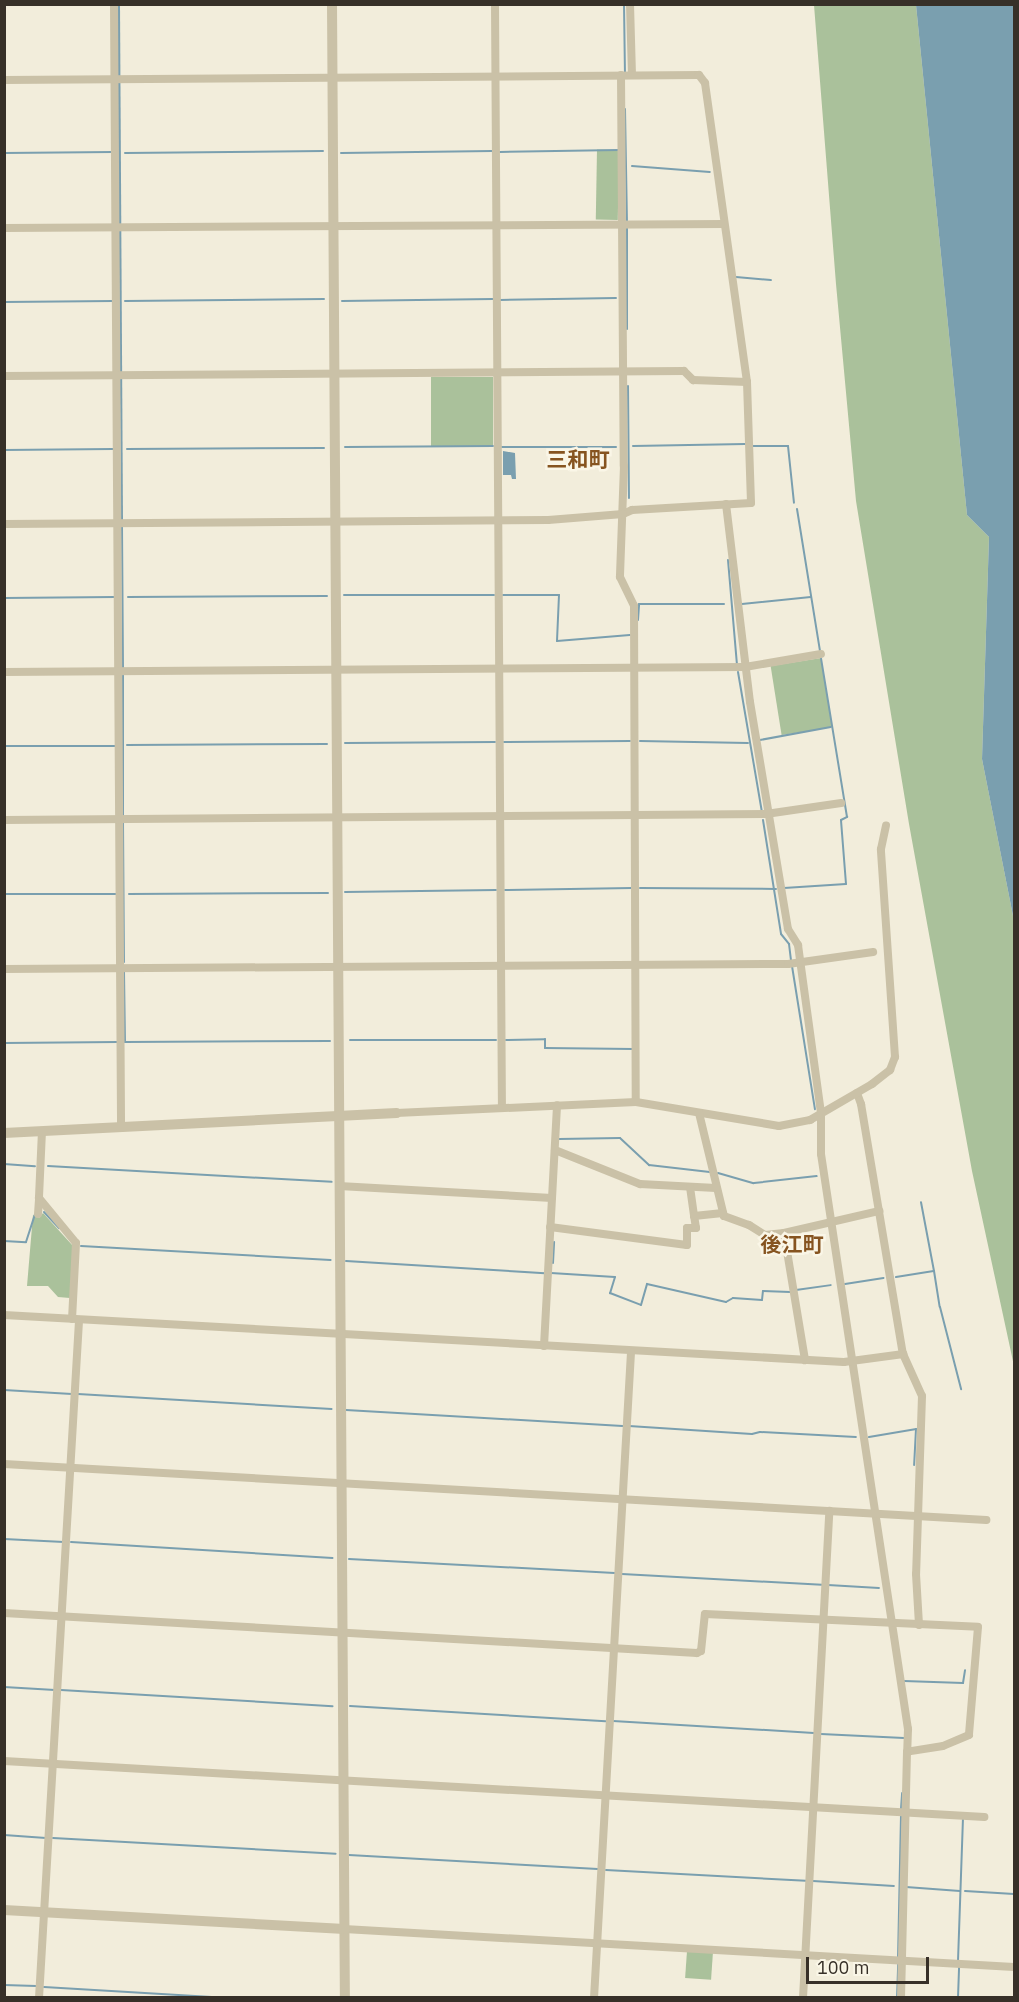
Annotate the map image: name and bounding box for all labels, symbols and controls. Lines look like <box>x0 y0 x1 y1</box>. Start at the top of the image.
district label: 三和町 <box>547 446 609 472</box>
district label: 後江町 <box>761 1231 823 1257</box>
scale bar <box>809 1945 932 1983</box>
text: 100 m <box>817 1956 869 1979</box>

